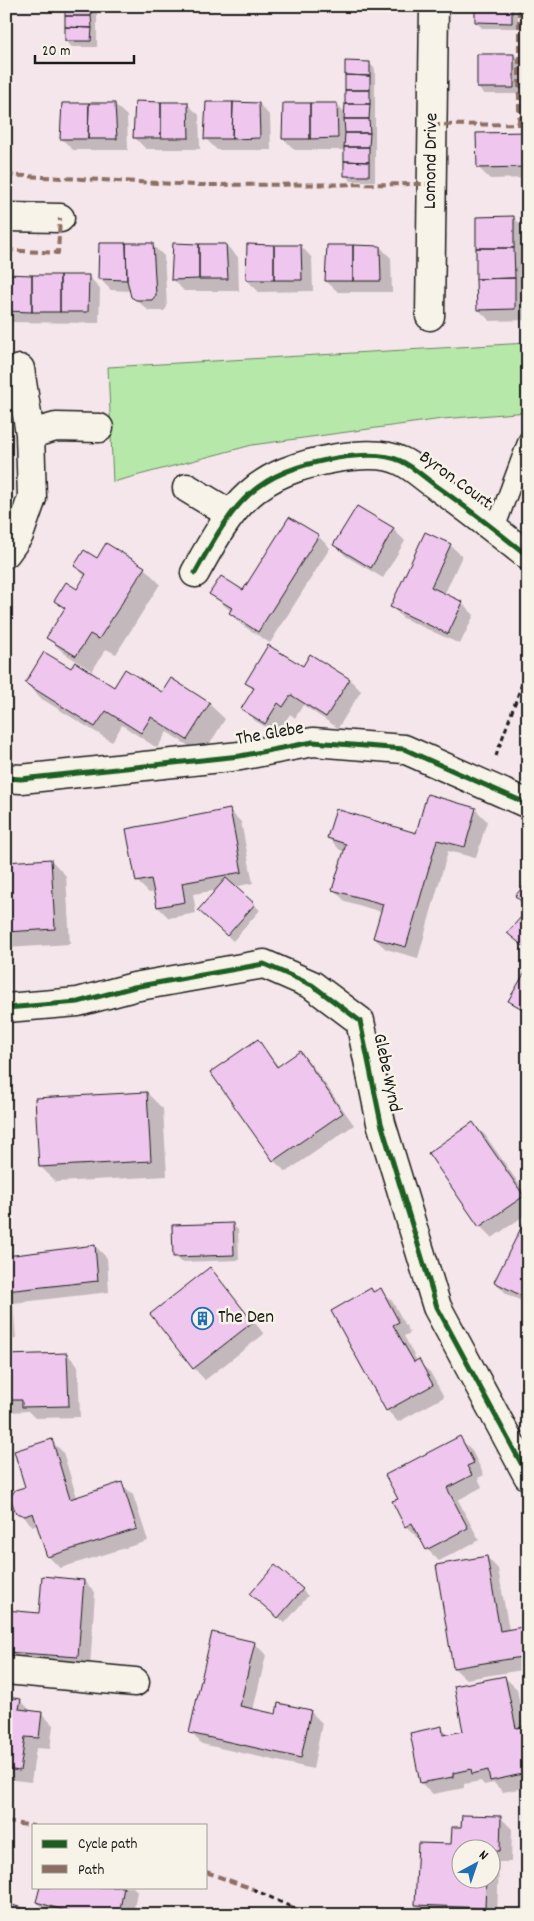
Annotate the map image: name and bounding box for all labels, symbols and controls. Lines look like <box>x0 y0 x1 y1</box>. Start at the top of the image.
scale bar <box>35 32 134 64</box>
text: 20 m <box>42 41 70 63</box>
street label: Lomond Drive <box>418 113 446 209</box>
street label: Byron Court <box>413 445 497 517</box>
street label: The Glebe <box>234 716 306 754</box>
street label: Glebe Wynd <box>365 1031 407 1115</box>
place label: The Den <box>218 1305 274 1332</box>
building icon: The Den <box>190 1306 214 1330</box>
legend <box>32 1824 208 1888</box>
text: Cycle path <box>78 1834 138 1856</box>
north arrow <box>452 1838 502 1888</box>
text: N <box>474 1846 492 1866</box>
text: Path <box>78 1860 104 1882</box>

